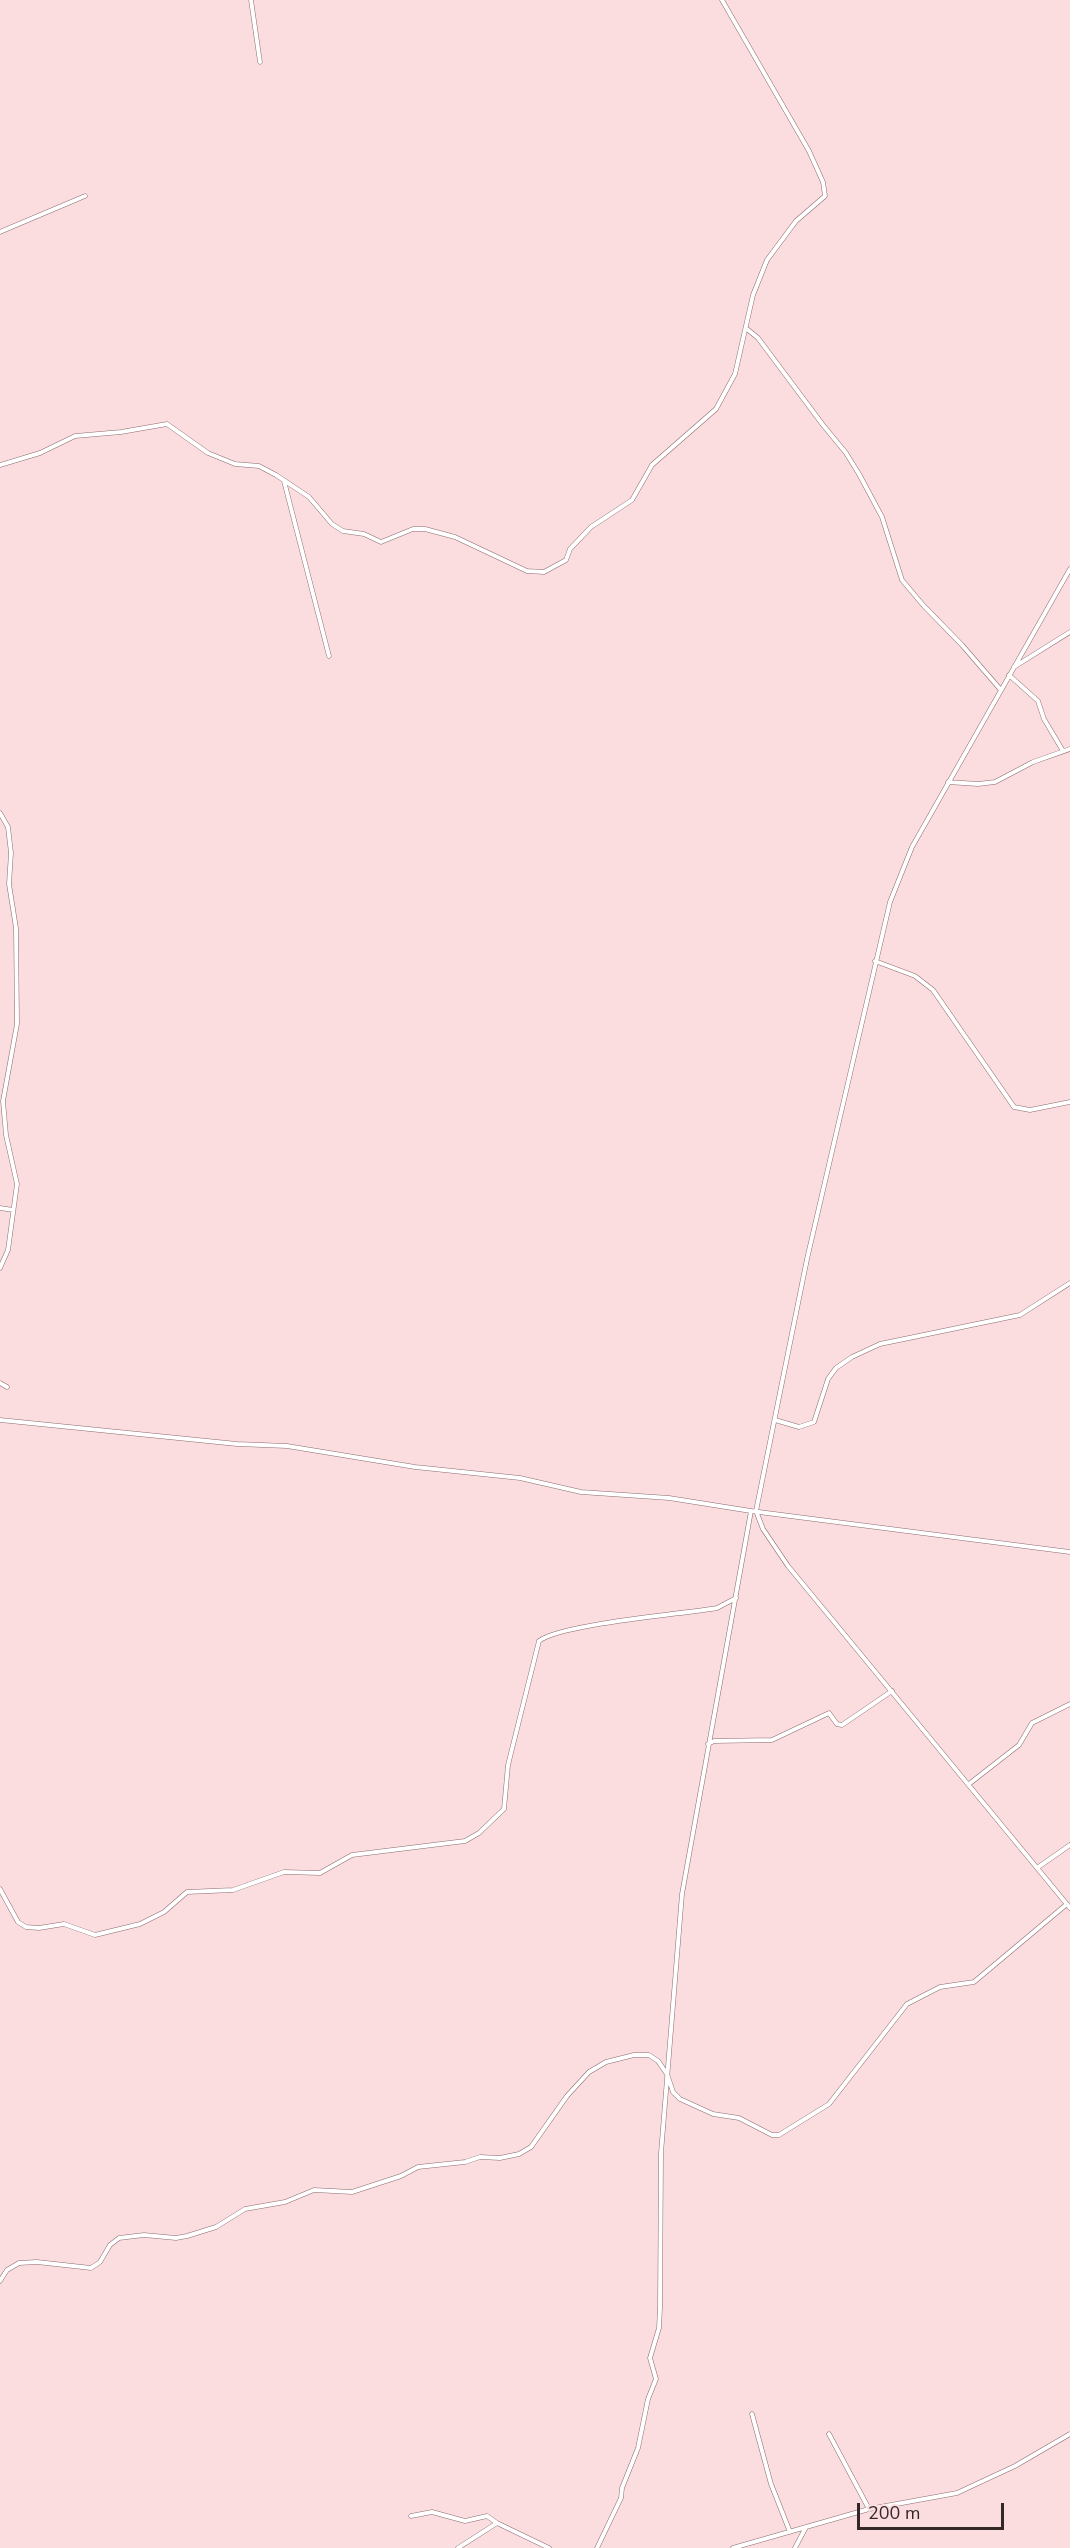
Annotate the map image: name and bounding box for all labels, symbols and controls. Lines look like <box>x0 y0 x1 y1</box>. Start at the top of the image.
scale bar <box>860 2491 1007 2529</box>
text: 200 m <box>868 2501 920 2525</box>

